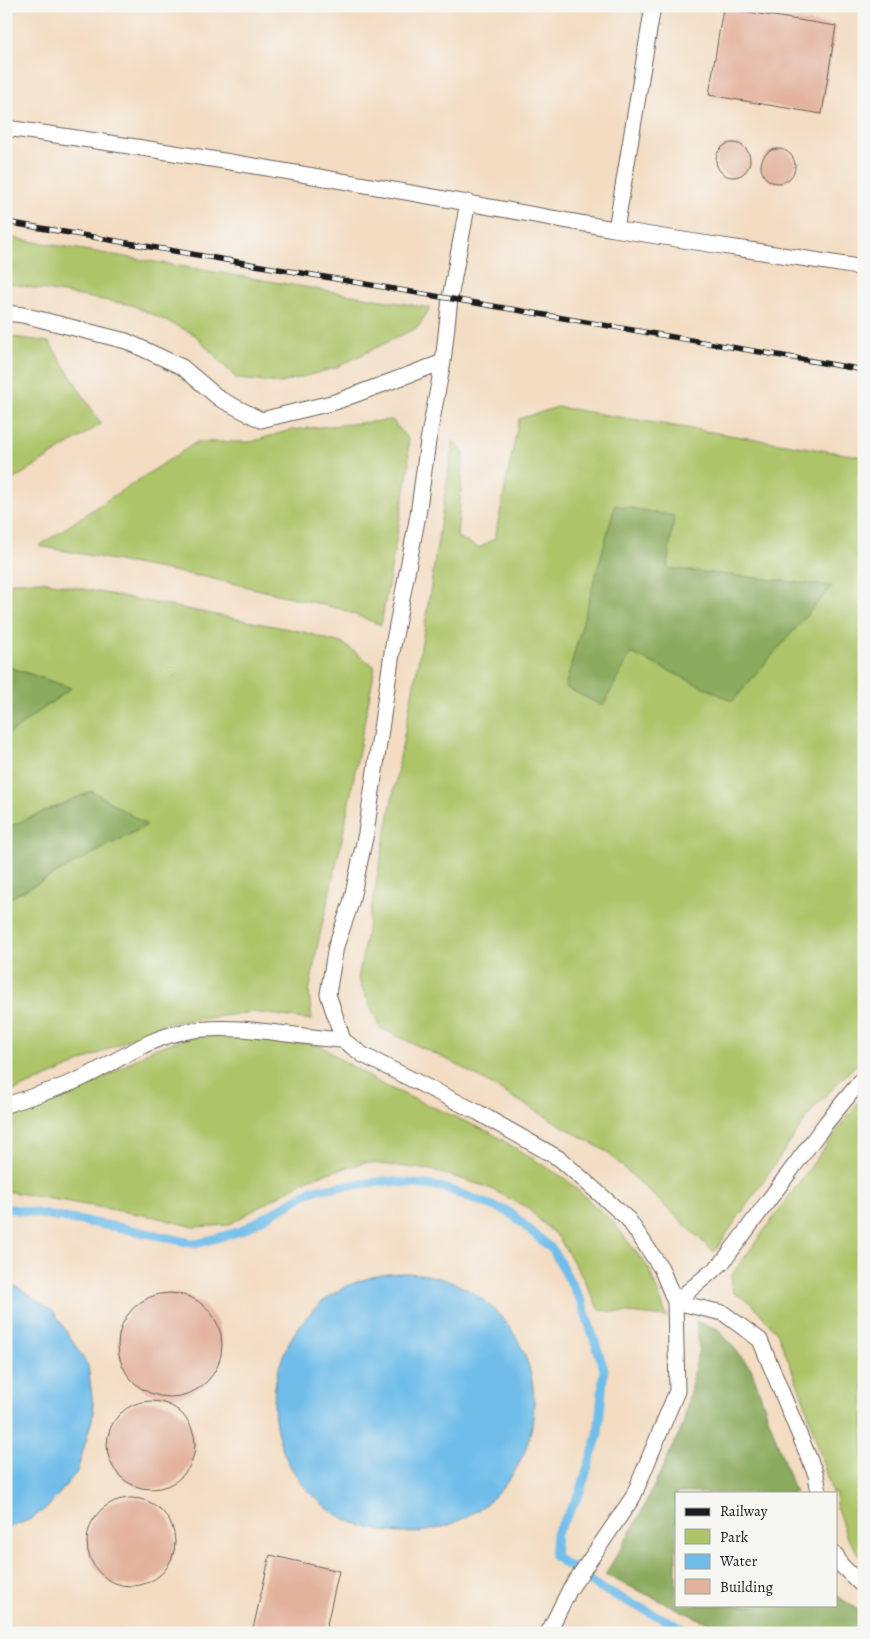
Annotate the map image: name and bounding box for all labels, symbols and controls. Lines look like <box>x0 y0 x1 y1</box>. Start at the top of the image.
legend <box>675 1492 838 1606</box>
text: Railway <box>720 1501 768 1521</box>
text: Park <box>720 1527 749 1547</box>
text: Water <box>719 1551 757 1571</box>
text: Building <box>720 1577 773 1597</box>

